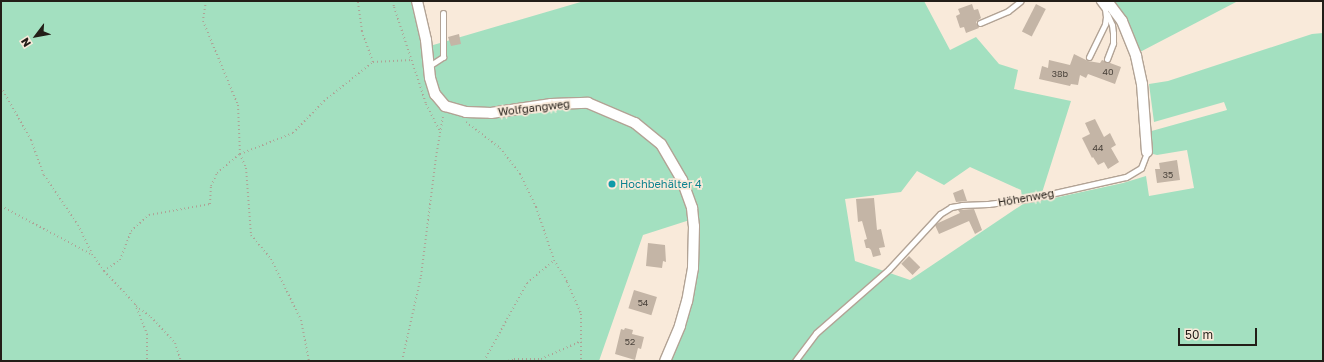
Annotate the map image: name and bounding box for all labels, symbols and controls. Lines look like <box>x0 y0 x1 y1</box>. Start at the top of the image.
north arrow <box>16 16 56 56</box>
text: N <box>18 36 33 50</box>
house number: 40 <box>1102 67 1114 77</box>
house number: 38b <box>1052 69 1068 79</box>
street label: Wolfgangweg <box>497 97 571 119</box>
house number: 44 <box>1093 143 1103 153</box>
house number: 35 <box>1163 170 1173 180</box>
place label: Hochbehälter 4 <box>620 177 702 191</box>
marker: Hochbehälter 4 <box>607 179 617 189</box>
street label: Höhenweg <box>997 187 1055 209</box>
house number: 54 <box>638 298 648 308</box>
scale bar <box>1180 320 1259 346</box>
text: 50 m <box>1185 327 1213 342</box>
house number: 52 <box>625 337 635 347</box>

